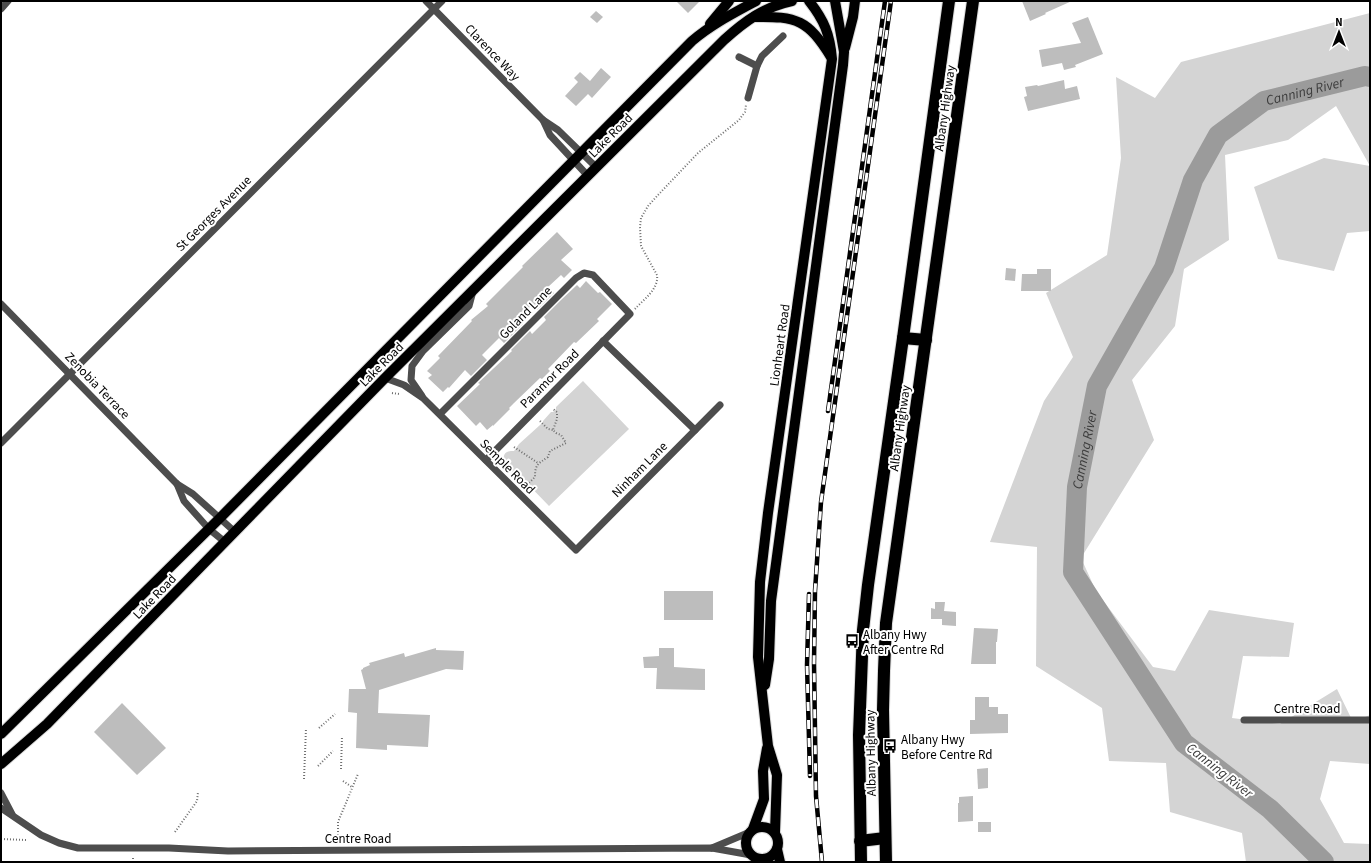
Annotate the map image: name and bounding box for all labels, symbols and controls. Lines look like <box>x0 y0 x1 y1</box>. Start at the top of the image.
north arrow <box>1319 12 1359 52</box>
text: N <box>1335 15 1343 30</box>
street label: Clarence Way <box>461 20 524 85</box>
street label: Albany Highway <box>930 64 960 152</box>
water label: Canning River <box>1264 72 1347 111</box>
street label: Lake Road <box>585 110 637 162</box>
street label: St Georges Avenue <box>172 172 256 256</box>
street label: Goland Lane <box>495 282 556 343</box>
street label: Lionheart Road <box>765 303 795 387</box>
street label: Lake Road <box>356 339 408 391</box>
street label: Paramor Road <box>516 345 583 412</box>
street label: Zenobia Terrace <box>61 348 134 423</box>
street label: Albany Highway <box>885 384 915 472</box>
water label: Canning River <box>1068 408 1103 491</box>
street label: Semple Road <box>476 435 539 498</box>
street label: Ninham Lane <box>608 438 672 502</box>
street label: Lake Road <box>129 570 181 623</box>
place label: Albany Hwy After Centre Rd <box>863 626 944 659</box>
bus stop icon: Albany Hwy After Centre Rd <box>844 633 860 649</box>
street label: Centre Road <box>1274 700 1340 718</box>
street label: Albany Highway <box>861 709 881 797</box>
place label: Albany Hwy Before Centre Rd <box>901 731 993 764</box>
bus stop icon: Albany Hwy Before Centre Rd <box>882 738 898 754</box>
water label: Canning River <box>1182 738 1258 804</box>
street label: Centre Road <box>325 830 391 848</box>

